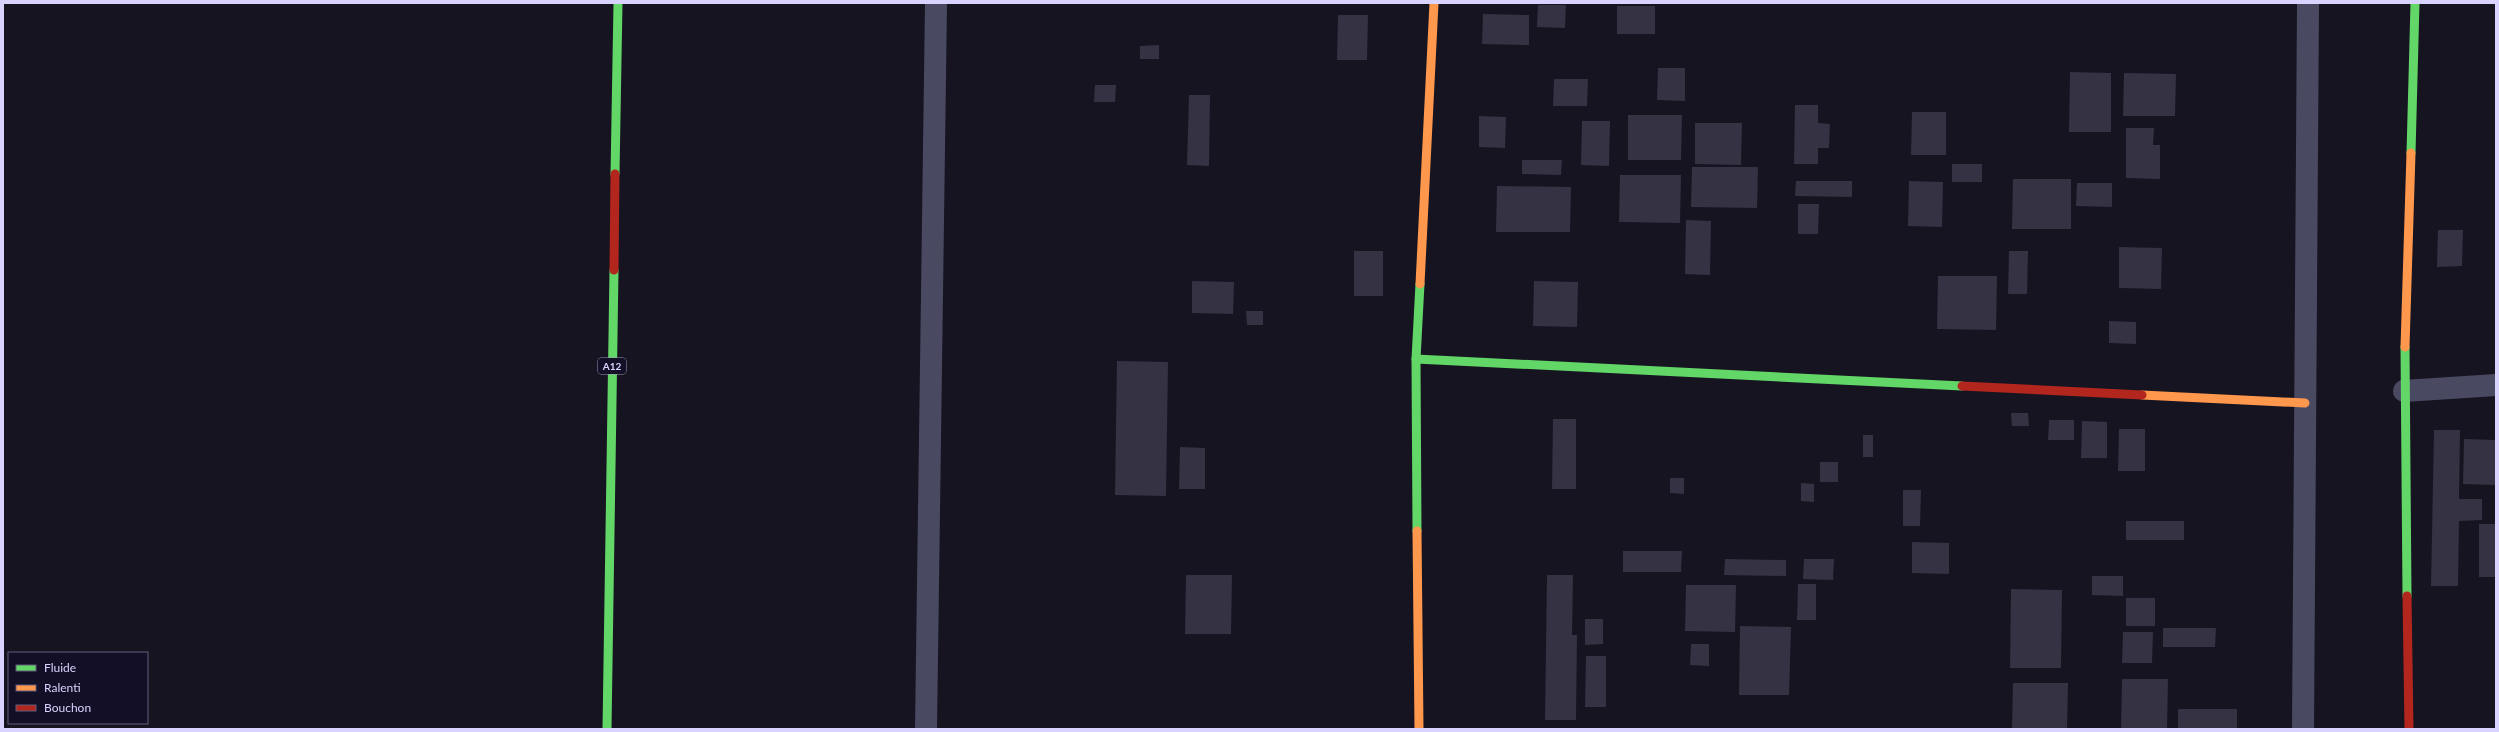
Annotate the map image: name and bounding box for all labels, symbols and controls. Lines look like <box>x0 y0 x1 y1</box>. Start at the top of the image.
road number: A12 <box>598 358 626 374</box>
legend <box>8 652 148 724</box>
text: Fluide <box>44 660 76 675</box>
text: Ralenti <box>44 680 81 695</box>
text: Bouchon <box>44 700 91 715</box>

